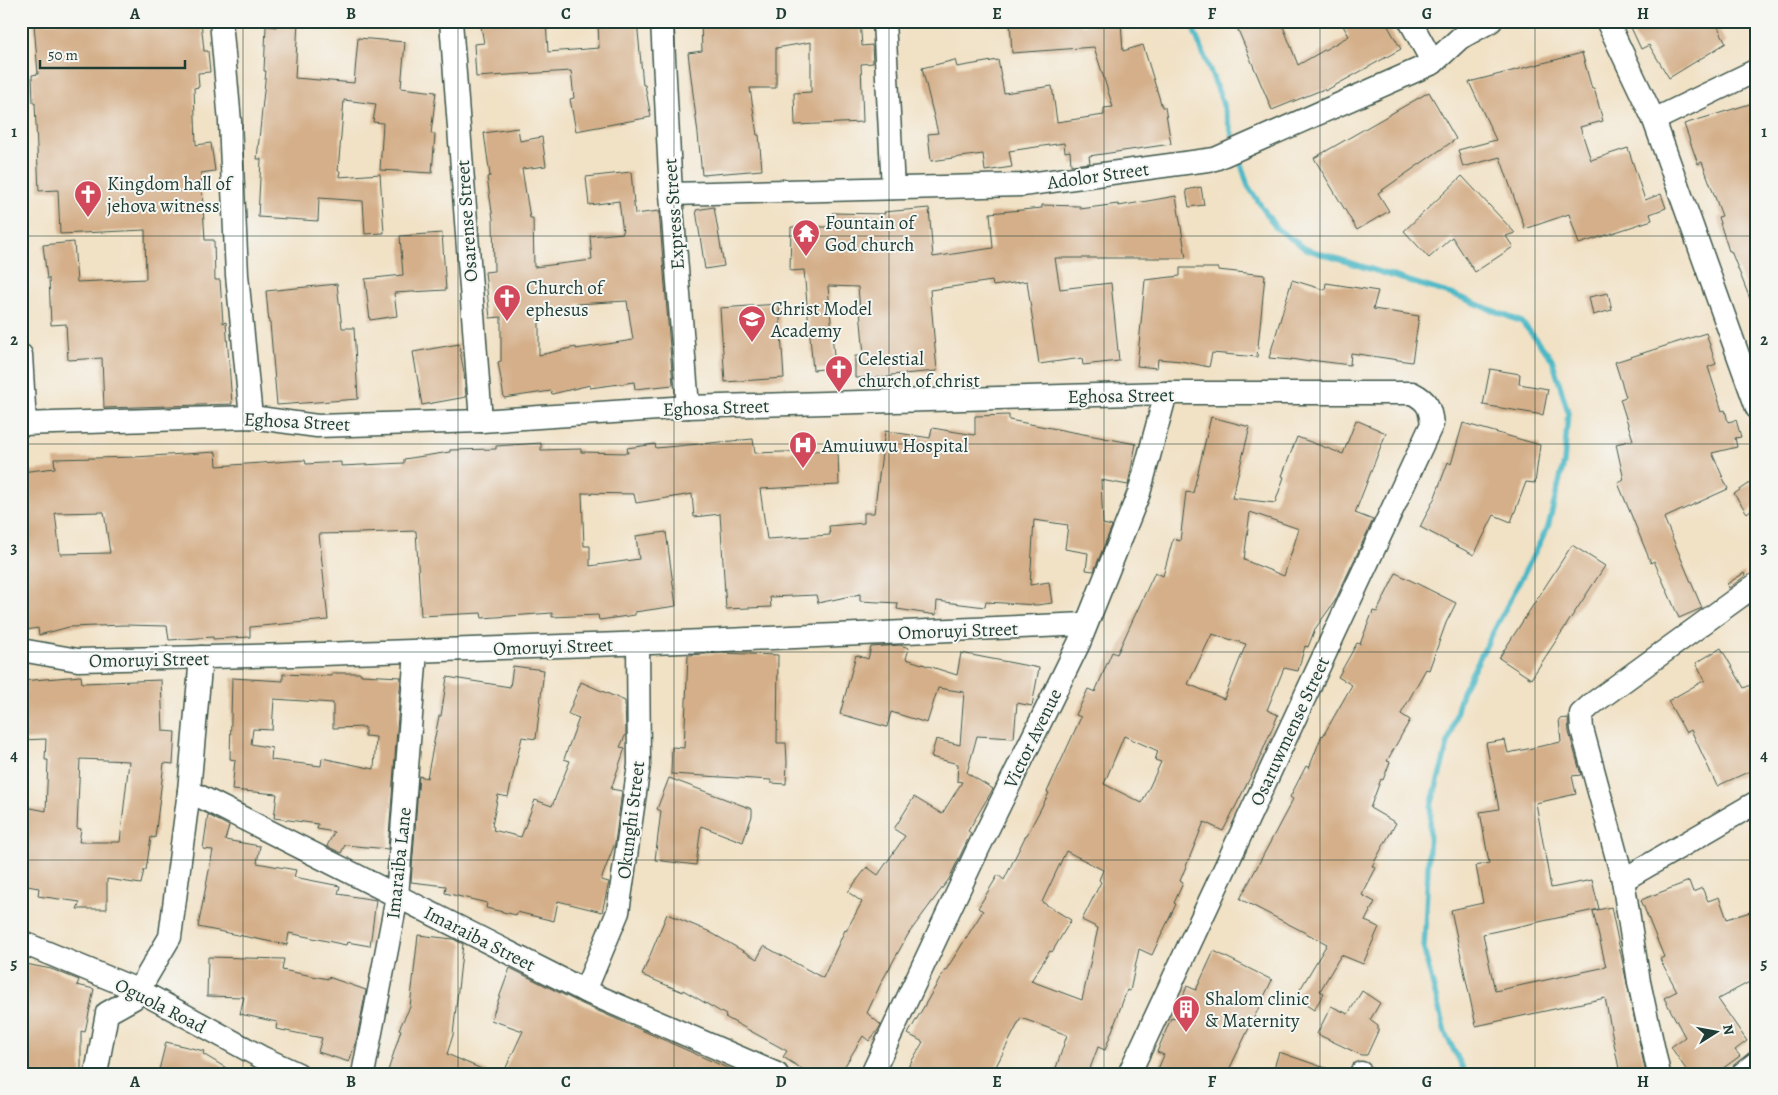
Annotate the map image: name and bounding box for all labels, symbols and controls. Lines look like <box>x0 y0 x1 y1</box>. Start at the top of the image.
text: A <box>129 3 141 25</box>
text: B <box>346 3 356 25</box>
text: C <box>561 3 571 25</box>
text: D <box>775 3 787 25</box>
text: E <box>992 3 1002 25</box>
text: F <box>1208 3 1217 25</box>
text: G <box>1422 3 1432 25</box>
text: H <box>1637 3 1649 25</box>
scale bar <box>40 38 185 70</box>
text: 50 m <box>48 45 78 65</box>
text: 1 <box>11 121 17 143</box>
text: 1 <box>1761 121 1767 143</box>
street label: Adolor Street <box>1045 156 1151 196</box>
street label: Express Street <box>657 157 691 271</box>
street label: Osarense Street <box>450 159 484 283</box>
place label: Kingdom hall of jehova witness <box>107 171 234 219</box>
church icon: Kingdom hall of jehova witness <box>73 179 103 218</box>
place label: Fountain of God church <box>825 210 917 258</box>
temple icon: Fountain of God church <box>791 218 821 257</box>
place label: Church of ephesus <box>526 275 606 323</box>
church icon: Church of ephesus <box>492 283 522 322</box>
place label: Christ Model Academy <box>770 296 872 344</box>
school or university icon: Christ Model Academy <box>737 304 767 343</box>
text: 2 <box>10 329 18 351</box>
text: 2 <box>1760 329 1768 351</box>
place label: Celestial church of christ <box>858 346 980 394</box>
church icon: Celestial church of christ <box>824 354 854 393</box>
street label: Eghosa Street <box>1068 382 1175 410</box>
street label: Eghosa Street <box>662 393 770 423</box>
street label: Eghosa Street <box>243 406 351 438</box>
hospital icon: Amuiuwu Hospital <box>788 430 818 469</box>
place label: Amuiuwu Hospital <box>821 433 968 459</box>
text: 3 <box>11 537 18 559</box>
text: 3 <box>1761 537 1768 559</box>
street label: Omoruyi Street <box>897 616 1019 646</box>
street label: Omoruyi Street <box>492 632 614 662</box>
street label: Omoruyi Street <box>89 646 209 674</box>
street label: Osaruwmense Street <box>1244 653 1336 810</box>
street label: Victor Avenue <box>997 684 1068 793</box>
text: 4 <box>10 745 18 767</box>
text: 4 <box>1760 745 1768 767</box>
street label: Okunghi Street <box>611 760 651 881</box>
street label: Imaraiba Lane <box>380 806 418 920</box>
street label: Imaraiba Street <box>419 900 540 978</box>
text: 5 <box>11 953 18 975</box>
text: 5 <box>1761 953 1768 975</box>
street label: Oguola Road <box>110 972 211 1040</box>
place label: Shalom clinic & Maternity <box>1205 986 1309 1034</box>
building icon: Shalom clinic & Maternity <box>1171 994 1201 1033</box>
north arrow <box>1690 1008 1740 1058</box>
text: N <box>1718 1023 1739 1036</box>
text: A <box>129 1071 141 1093</box>
text: B <box>346 1071 356 1093</box>
text: C <box>561 1071 571 1093</box>
text: D <box>775 1071 787 1093</box>
text: E <box>992 1071 1002 1093</box>
text: F <box>1208 1071 1217 1093</box>
text: G <box>1422 1071 1432 1093</box>
text: H <box>1637 1071 1649 1093</box>

